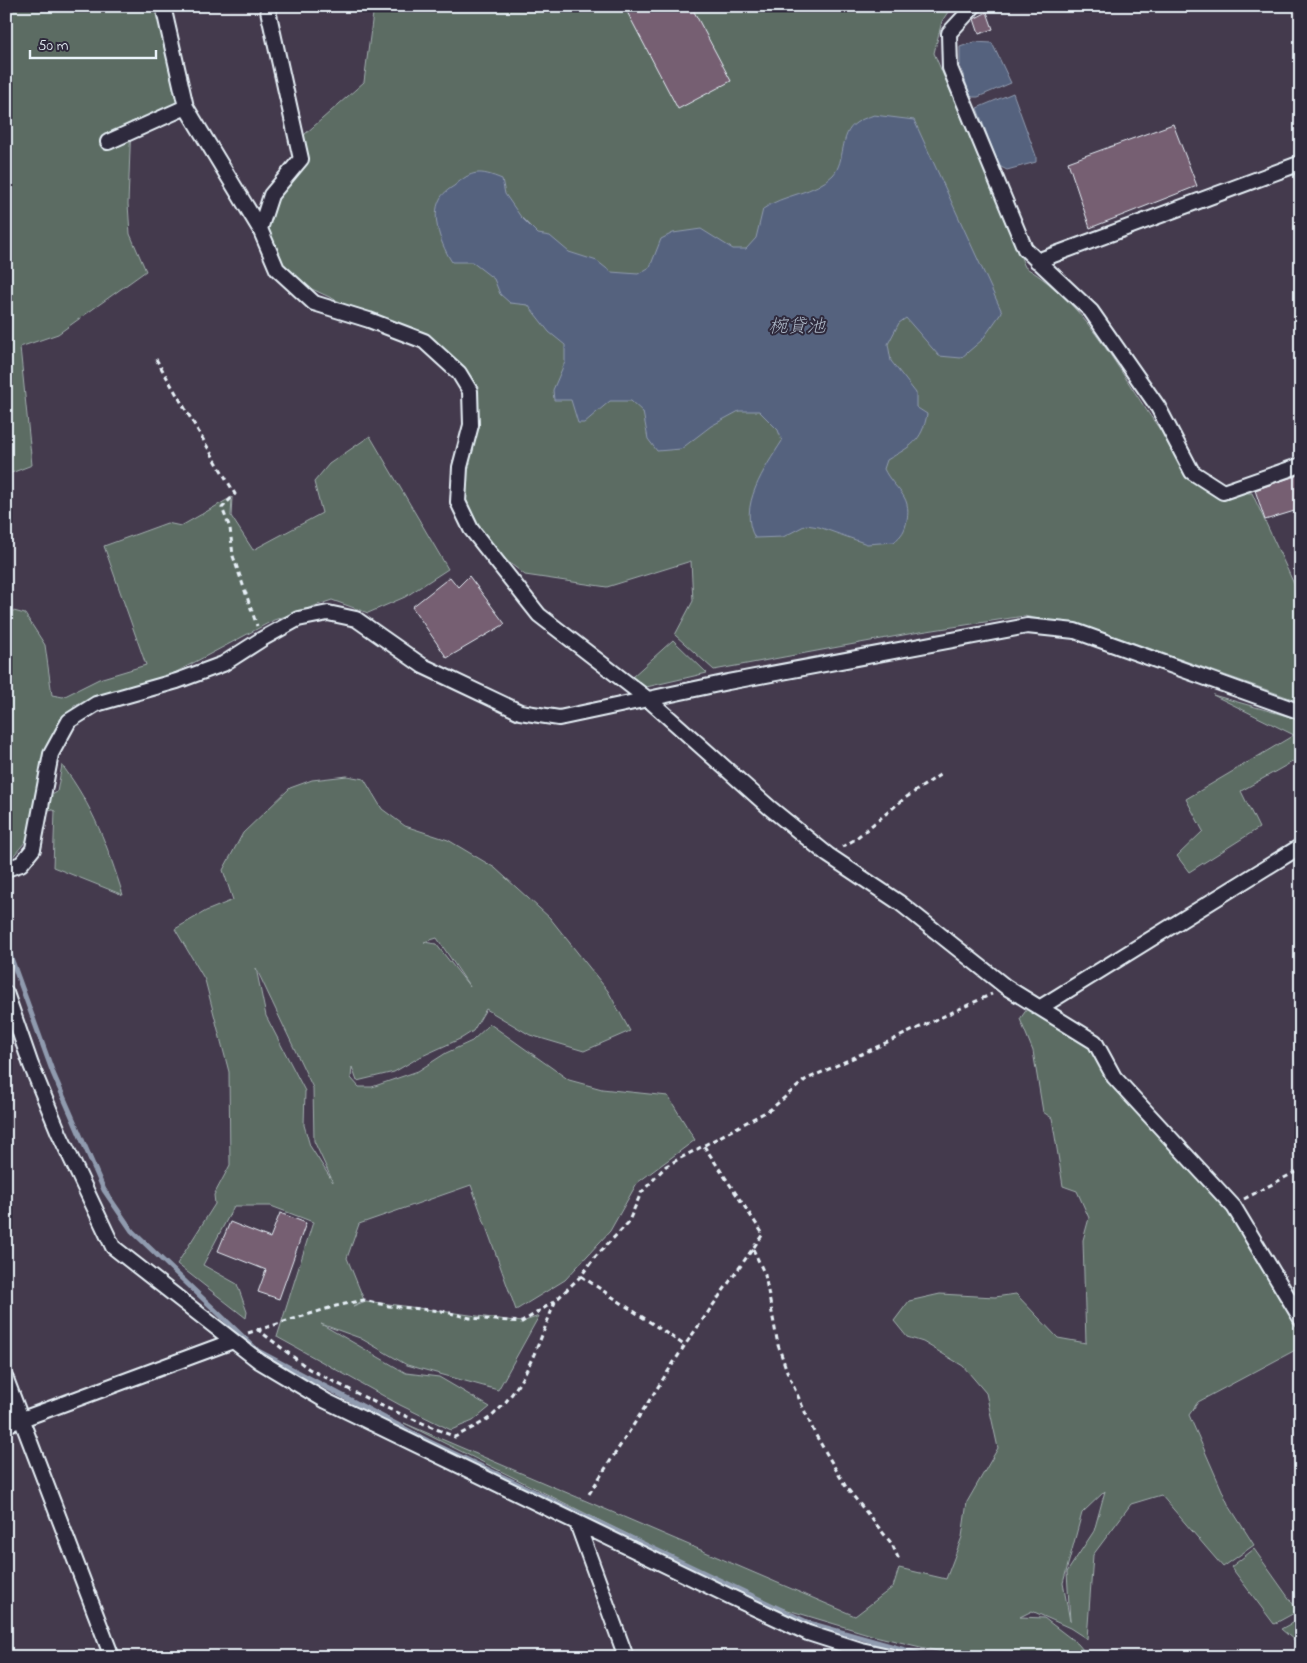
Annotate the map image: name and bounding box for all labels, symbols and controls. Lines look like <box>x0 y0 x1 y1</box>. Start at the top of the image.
scale bar <box>30 28 156 60</box>
text: 50 m <box>38 35 69 57</box>
water label: 椀貸池 <box>768 314 826 341</box>

